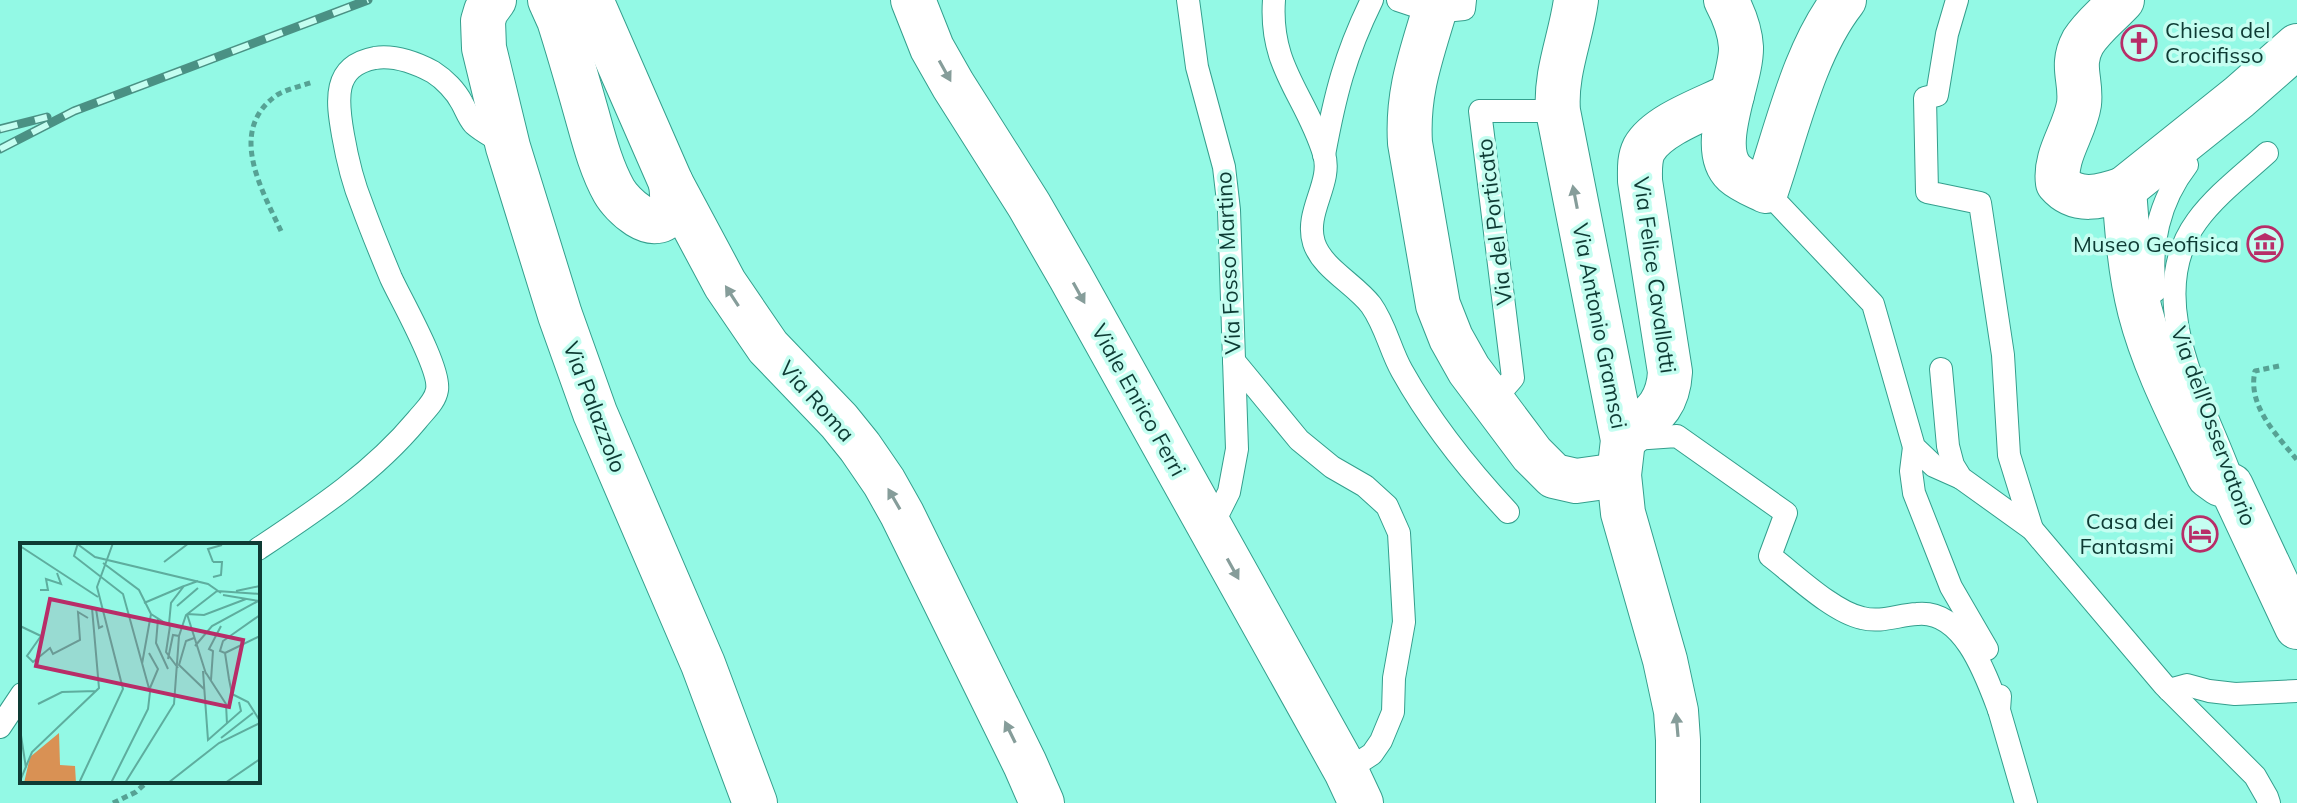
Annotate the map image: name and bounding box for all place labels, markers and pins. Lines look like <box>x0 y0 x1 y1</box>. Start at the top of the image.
place label: Chiesa del Crocifisso <box>2165 16 2270 69</box>
church icon: Chiesa del Crocifisso <box>2120 24 2158 62</box>
museum icon: Museo Geofisica <box>2246 225 2284 263</box>
place label: Museo Geofisica <box>2073 230 2239 258</box>
place label: Casa dei Fantasmi <box>2080 507 2174 560</box>
hotel icon: Casa dei Fantasmi <box>2181 515 2219 553</box>

